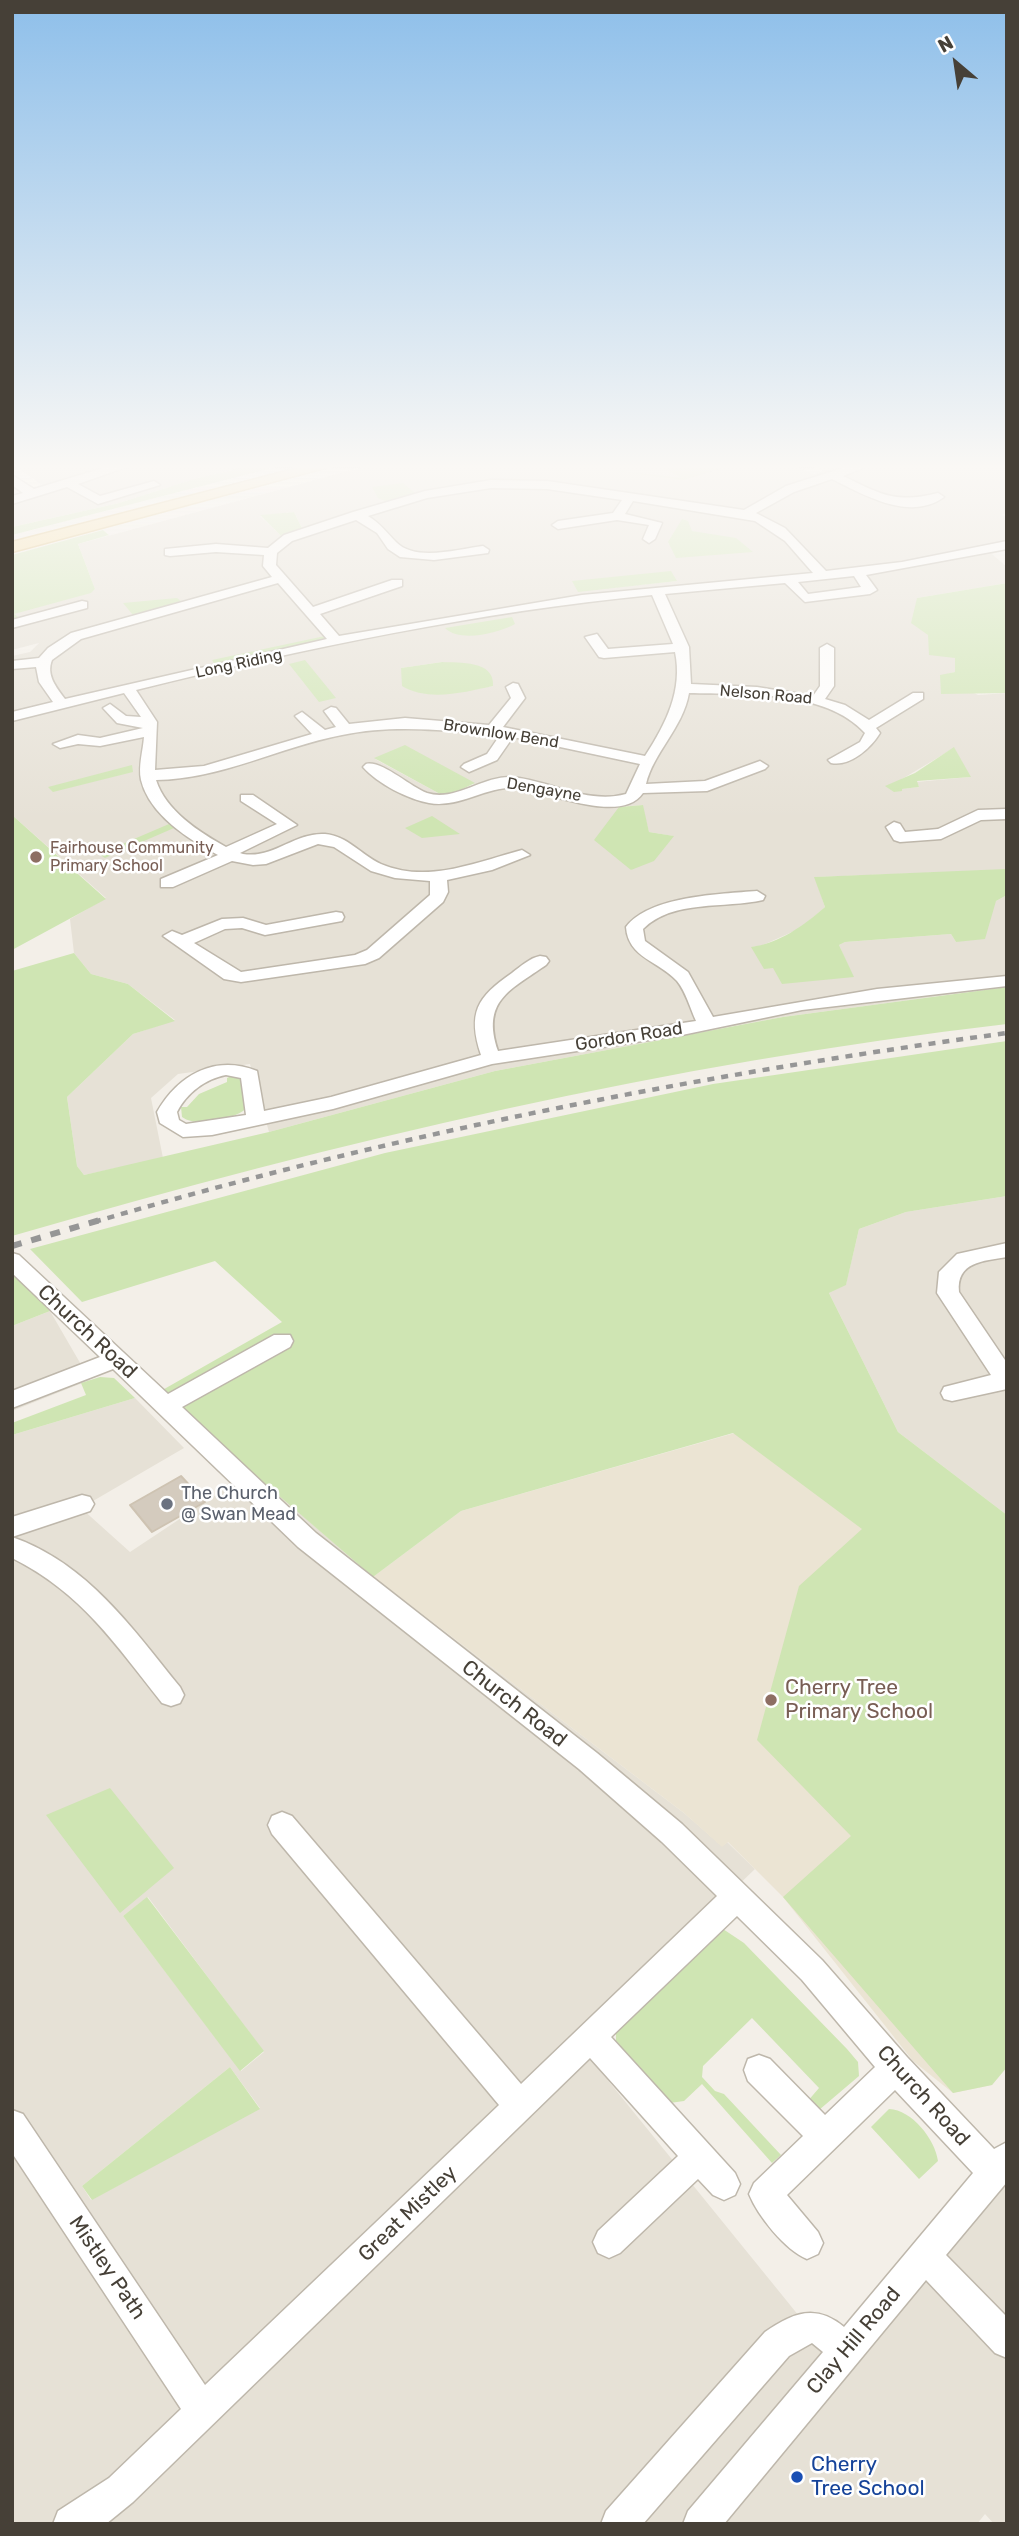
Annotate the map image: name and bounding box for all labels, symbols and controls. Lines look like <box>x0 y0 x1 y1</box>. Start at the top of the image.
north arrow <box>921 28 991 98</box>
text: N <box>934 31 957 58</box>
street label: Long Riding <box>194 645 284 683</box>
street label: Nelson Road <box>719 681 813 709</box>
street label: Brownlow Bend <box>442 715 560 753</box>
street label: Dengayne <box>505 774 583 806</box>
place label: Fairhouse Community Primary School <box>50 838 214 876</box>
marker: Fairhouse Community Primary School <box>28 849 44 865</box>
street label: Gordon Road <box>574 1018 684 1056</box>
street label: Church Road <box>32 1280 142 1384</box>
place label: The Church @ Swan Mead <box>181 1483 296 1526</box>
marker: The Church @ Swan Mead <box>159 1496 175 1512</box>
street label: Church Road <box>456 1655 572 1753</box>
place label: Cherry Tree Primary School <box>785 1675 933 1725</box>
marker: Cherry Tree Primary School <box>763 1692 779 1708</box>
street label: Church Road <box>871 2041 975 2151</box>
street label: Great Mistley <box>353 2161 463 2267</box>
street label: Mistley Path <box>63 2211 151 2325</box>
street label: Clay Hill Road <box>802 2282 906 2400</box>
place label: Cherry Tree School <box>811 2452 925 2502</box>
marker: Cherry Tree School <box>789 2469 805 2485</box>

